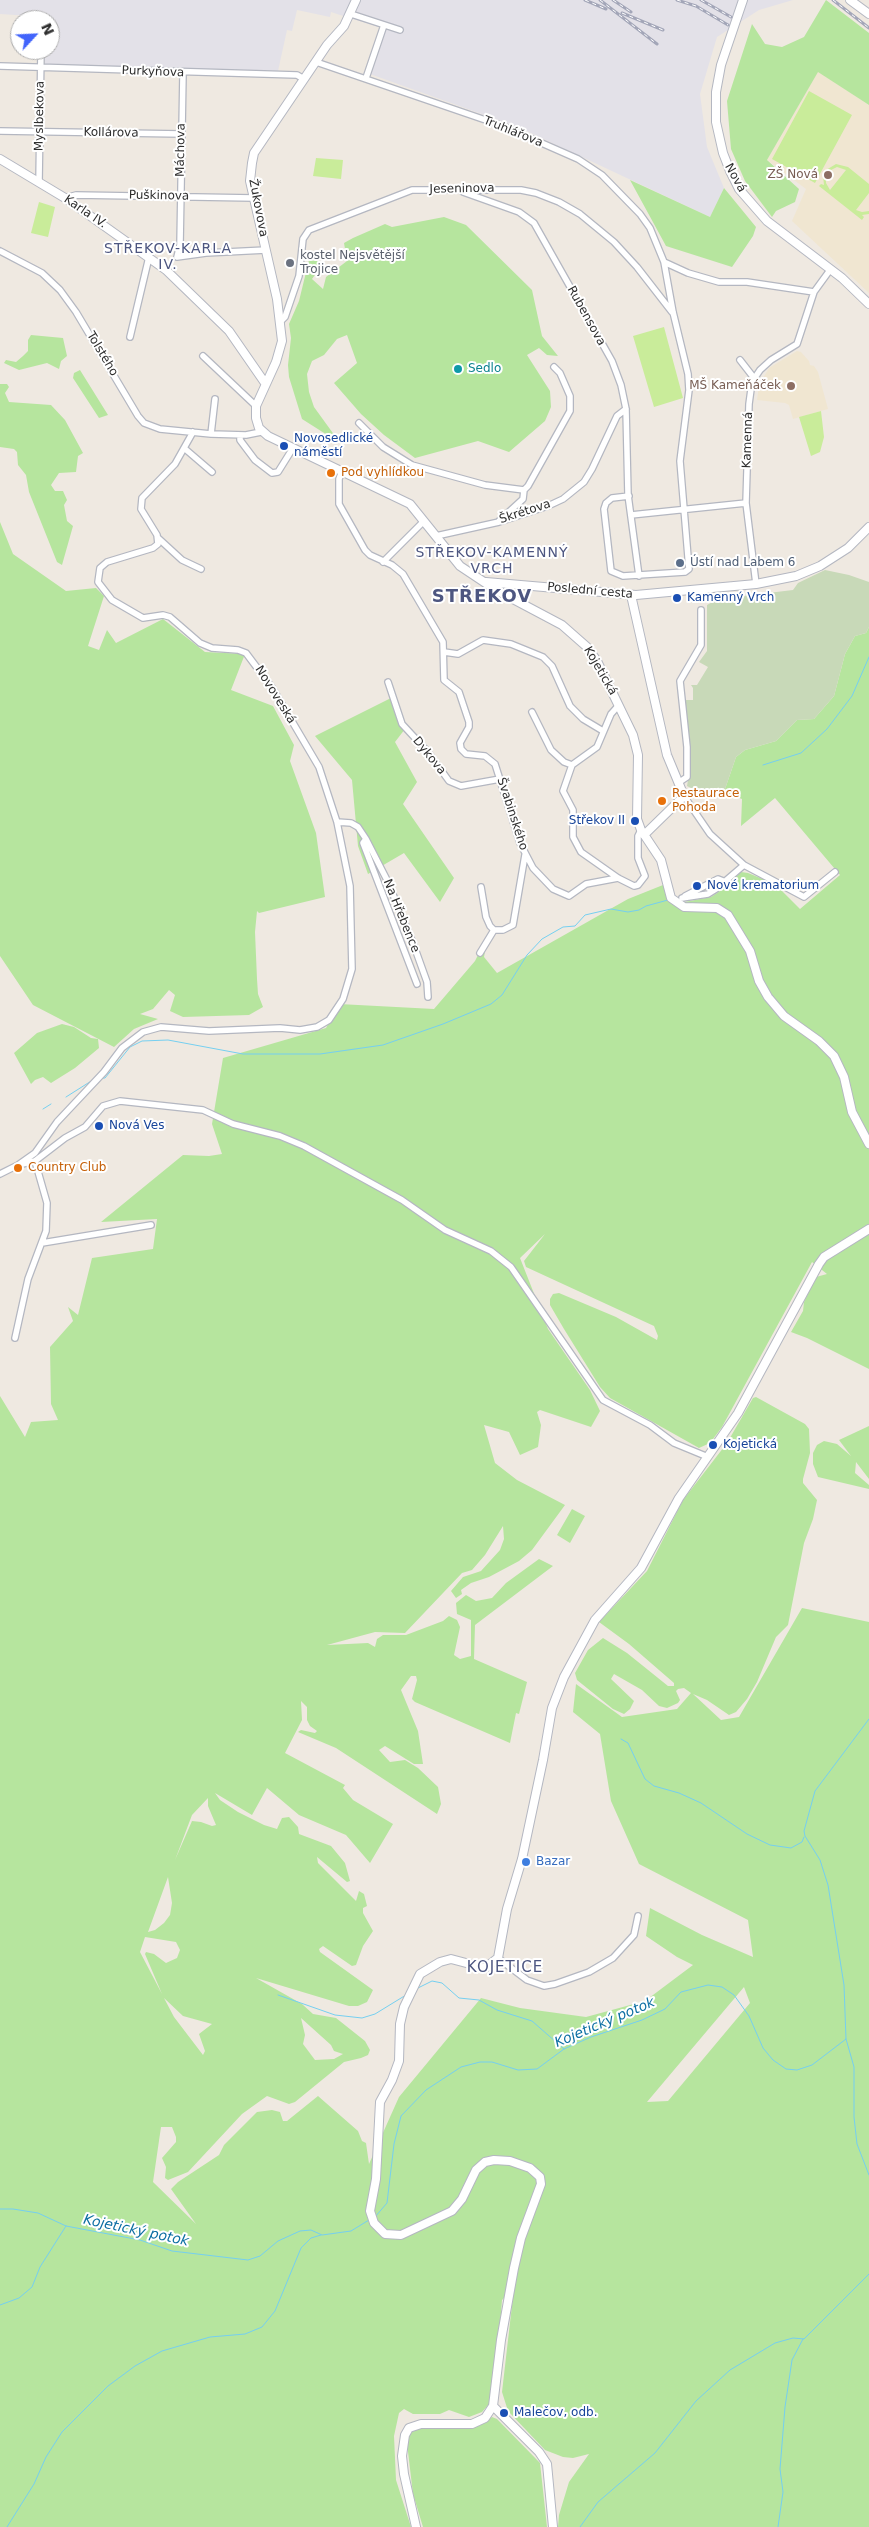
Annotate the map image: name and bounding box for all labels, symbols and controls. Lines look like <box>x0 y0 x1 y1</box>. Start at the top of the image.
north arrow <box>10 10 60 60</box>
text: N <box>38 20 57 38</box>
street label: Purkyňova <box>121 64 185 80</box>
street label: Myslbekova <box>32 81 48 151</box>
street label: Truhlářova <box>481 114 545 150</box>
street label: Máchova <box>173 123 189 177</box>
street label: Kollárova <box>83 125 139 141</box>
street label: Nová <box>721 161 749 195</box>
place label: ZŠ Nová <box>768 168 818 182</box>
marker: ZŠ Nová <box>822 169 834 181</box>
street label: Žukovova <box>245 178 271 238</box>
street label: Jeseninova <box>429 181 495 197</box>
street label: Puškinova <box>129 188 189 204</box>
street label: Karla IV. <box>61 192 109 232</box>
district label: STŘEKOV-KARLA IV. <box>102 241 234 274</box>
place label: kostel Nejsvětější Trojice <box>300 249 405 277</box>
marker: kostel Nejsvětější Trojice <box>284 257 296 269</box>
street label: Rubensova <box>564 284 608 348</box>
street label: Tolstého <box>83 329 121 379</box>
place label: Sedlo <box>468 362 501 376</box>
marker: Sedlo <box>452 363 464 375</box>
place label: MŠ Kameňáček <box>689 379 781 393</box>
marker: MŠ Kameňáček <box>785 380 797 392</box>
street label: Kamenná <box>740 411 756 469</box>
place label: Novosedlické náměstí <box>294 432 373 460</box>
marker: Novosedlické náměstí <box>278 440 290 452</box>
place label: Pod vyhlídkou <box>341 466 424 480</box>
marker: Pod vyhlídkou <box>325 467 337 479</box>
street label: Škrétova <box>498 497 552 527</box>
district label: STŘEKOV-KAMENNÝ VRCH <box>414 545 570 578</box>
place label: Ústí nad Labem 6 <box>690 556 795 570</box>
marker: Ústí nad Labem 6 <box>674 557 686 569</box>
street label: Poslední cesta <box>547 580 633 602</box>
district label: STŘEKOV <box>431 586 533 608</box>
place label: Kamenný Vrch <box>687 591 774 605</box>
marker: Kamenný Vrch <box>671 592 683 604</box>
street label: Kojetická <box>580 644 620 698</box>
street label: Novoveská <box>252 663 298 727</box>
street label: Dykova <box>409 734 449 778</box>
street label: Švabinského <box>493 776 531 852</box>
place label: Restaurace Pohoda <box>672 787 739 815</box>
marker: Restaurace Pohoda <box>656 795 668 807</box>
place label: Střekov II <box>569 814 625 828</box>
marker: Střekov II <box>629 815 641 827</box>
street label: Na Hřebence <box>380 877 422 955</box>
place label: Nové krematorium <box>707 879 819 893</box>
marker: Nové krematorium <box>691 880 703 892</box>
place label: Nová Ves <box>109 1119 164 1133</box>
marker: Nová Ves <box>93 1120 105 1132</box>
place label: Country Club <box>28 1161 106 1175</box>
marker: Country Club <box>12 1162 24 1174</box>
place label: Kojetická <box>723 1438 777 1452</box>
marker: Kojetická <box>707 1439 719 1451</box>
place label: Bazar <box>536 1855 570 1869</box>
marker: Bazar <box>520 1856 532 1868</box>
district label: KOJETICE <box>466 1959 544 1977</box>
water label: Kojetický potok <box>552 1994 658 2052</box>
water label: Kojetický potok <box>82 2212 190 2250</box>
place label: Malečov, odb. <box>514 2406 597 2420</box>
marker: Malečov, odb. <box>498 2407 510 2419</box>

